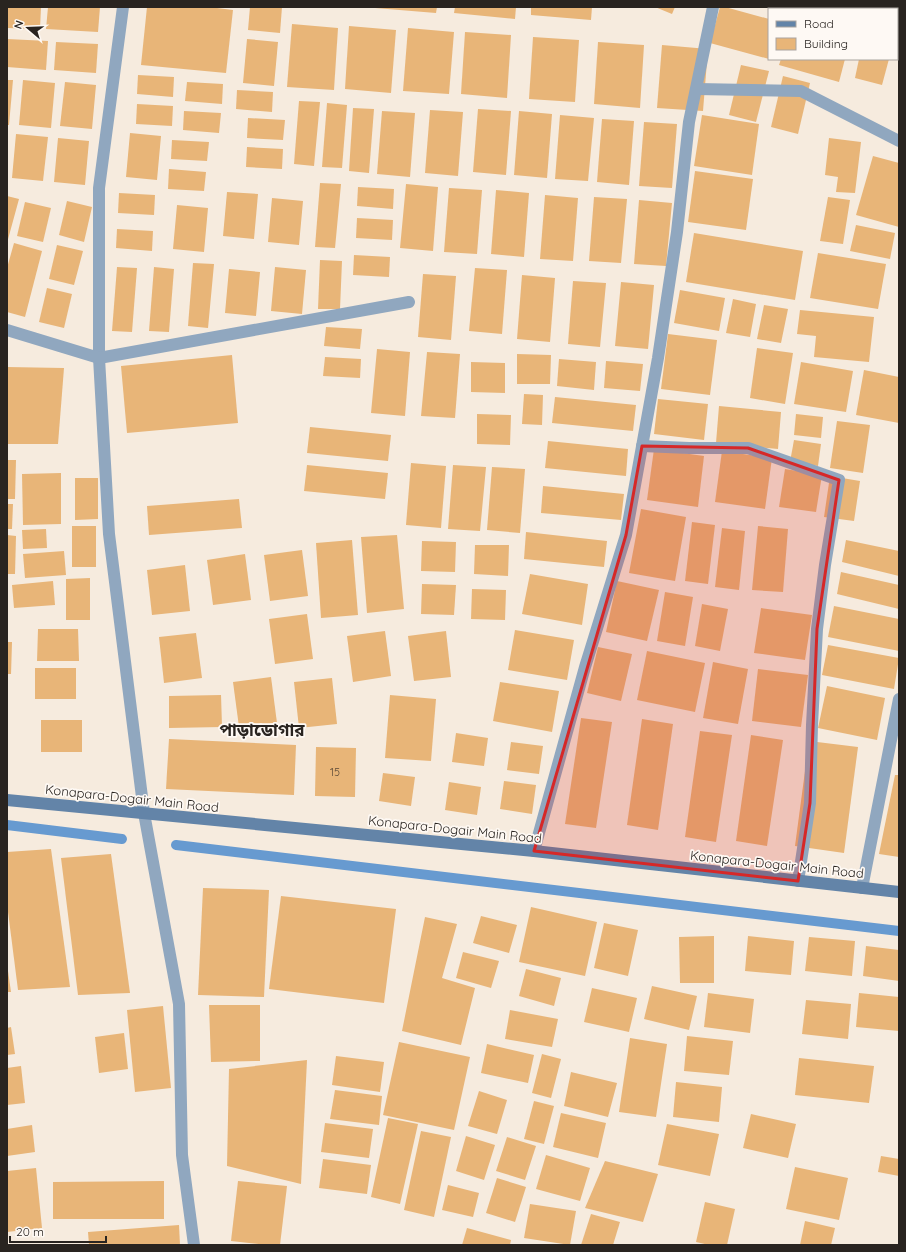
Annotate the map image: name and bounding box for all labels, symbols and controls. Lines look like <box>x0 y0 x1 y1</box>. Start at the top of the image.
north arrow <box>8 8 48 48</box>
legend <box>768 8 898 60</box>
text: Road <box>804 16 834 31</box>
text: N <box>11 19 26 31</box>
text: Building <box>804 36 848 51</box>
district label: পাড়াডোগার <box>219 719 305 740</box>
house number: 15 <box>330 765 340 779</box>
street label: Konapara-Dogair Main Road <box>44 781 220 815</box>
street label: Konapara-Dogair Main Road <box>367 812 543 846</box>
street label: Konapara-Dogair Main Road <box>689 847 865 881</box>
scale bar <box>10 1218 106 1244</box>
text: 20 m <box>16 1224 44 1239</box>

